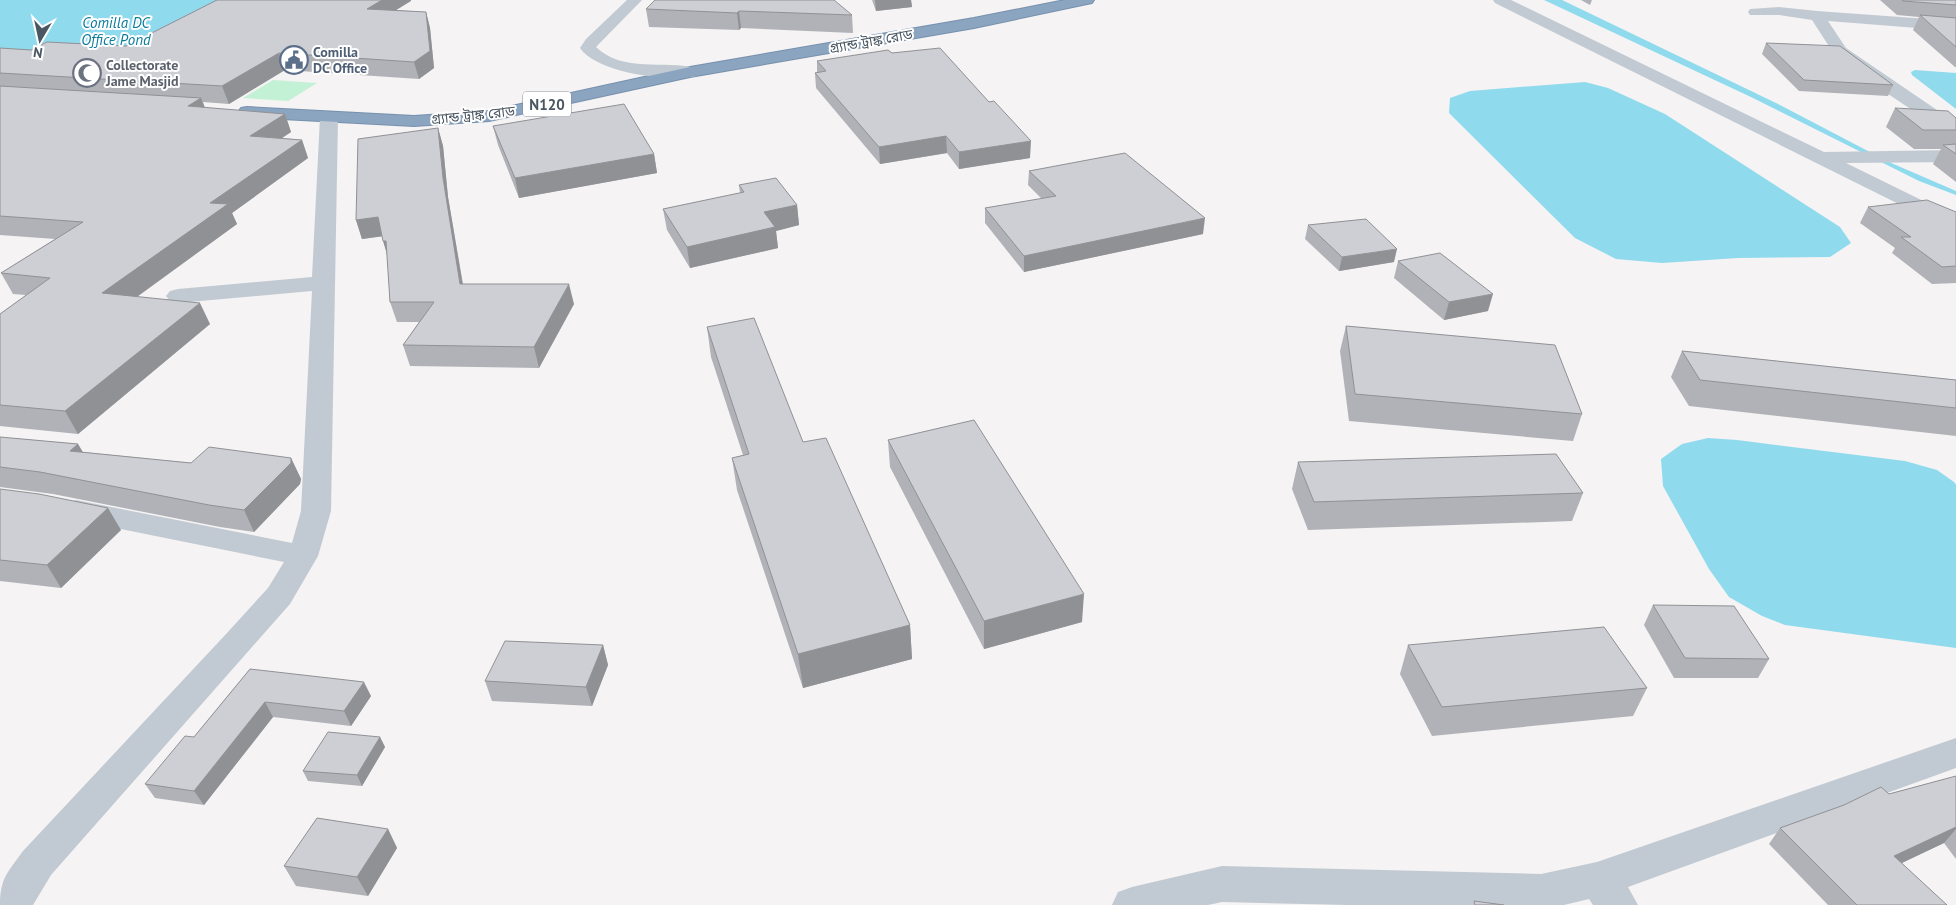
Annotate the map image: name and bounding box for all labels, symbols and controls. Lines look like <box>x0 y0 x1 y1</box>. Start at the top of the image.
water label: Comilla DC Office Pond <box>81 13 151 49</box>
north arrow <box>15 15 65 65</box>
street label: গ্র্যান্ড ট্রাঙ্ক রোড <box>828 25 915 57</box>
text: N <box>32 43 44 62</box>
place label: Comilla DC Office <box>313 43 367 77</box>
public building icon: Comilla DC Office <box>279 45 309 75</box>
place label: Collectorate Jame Masjid <box>105 56 179 90</box>
mosque icon: Collectorate Jame Masjid <box>72 58 102 88</box>
road number: N120 <box>523 92 571 116</box>
street label: গ্র্যান্ড ট্রাঙ্ক রোড <box>430 102 517 128</box>

